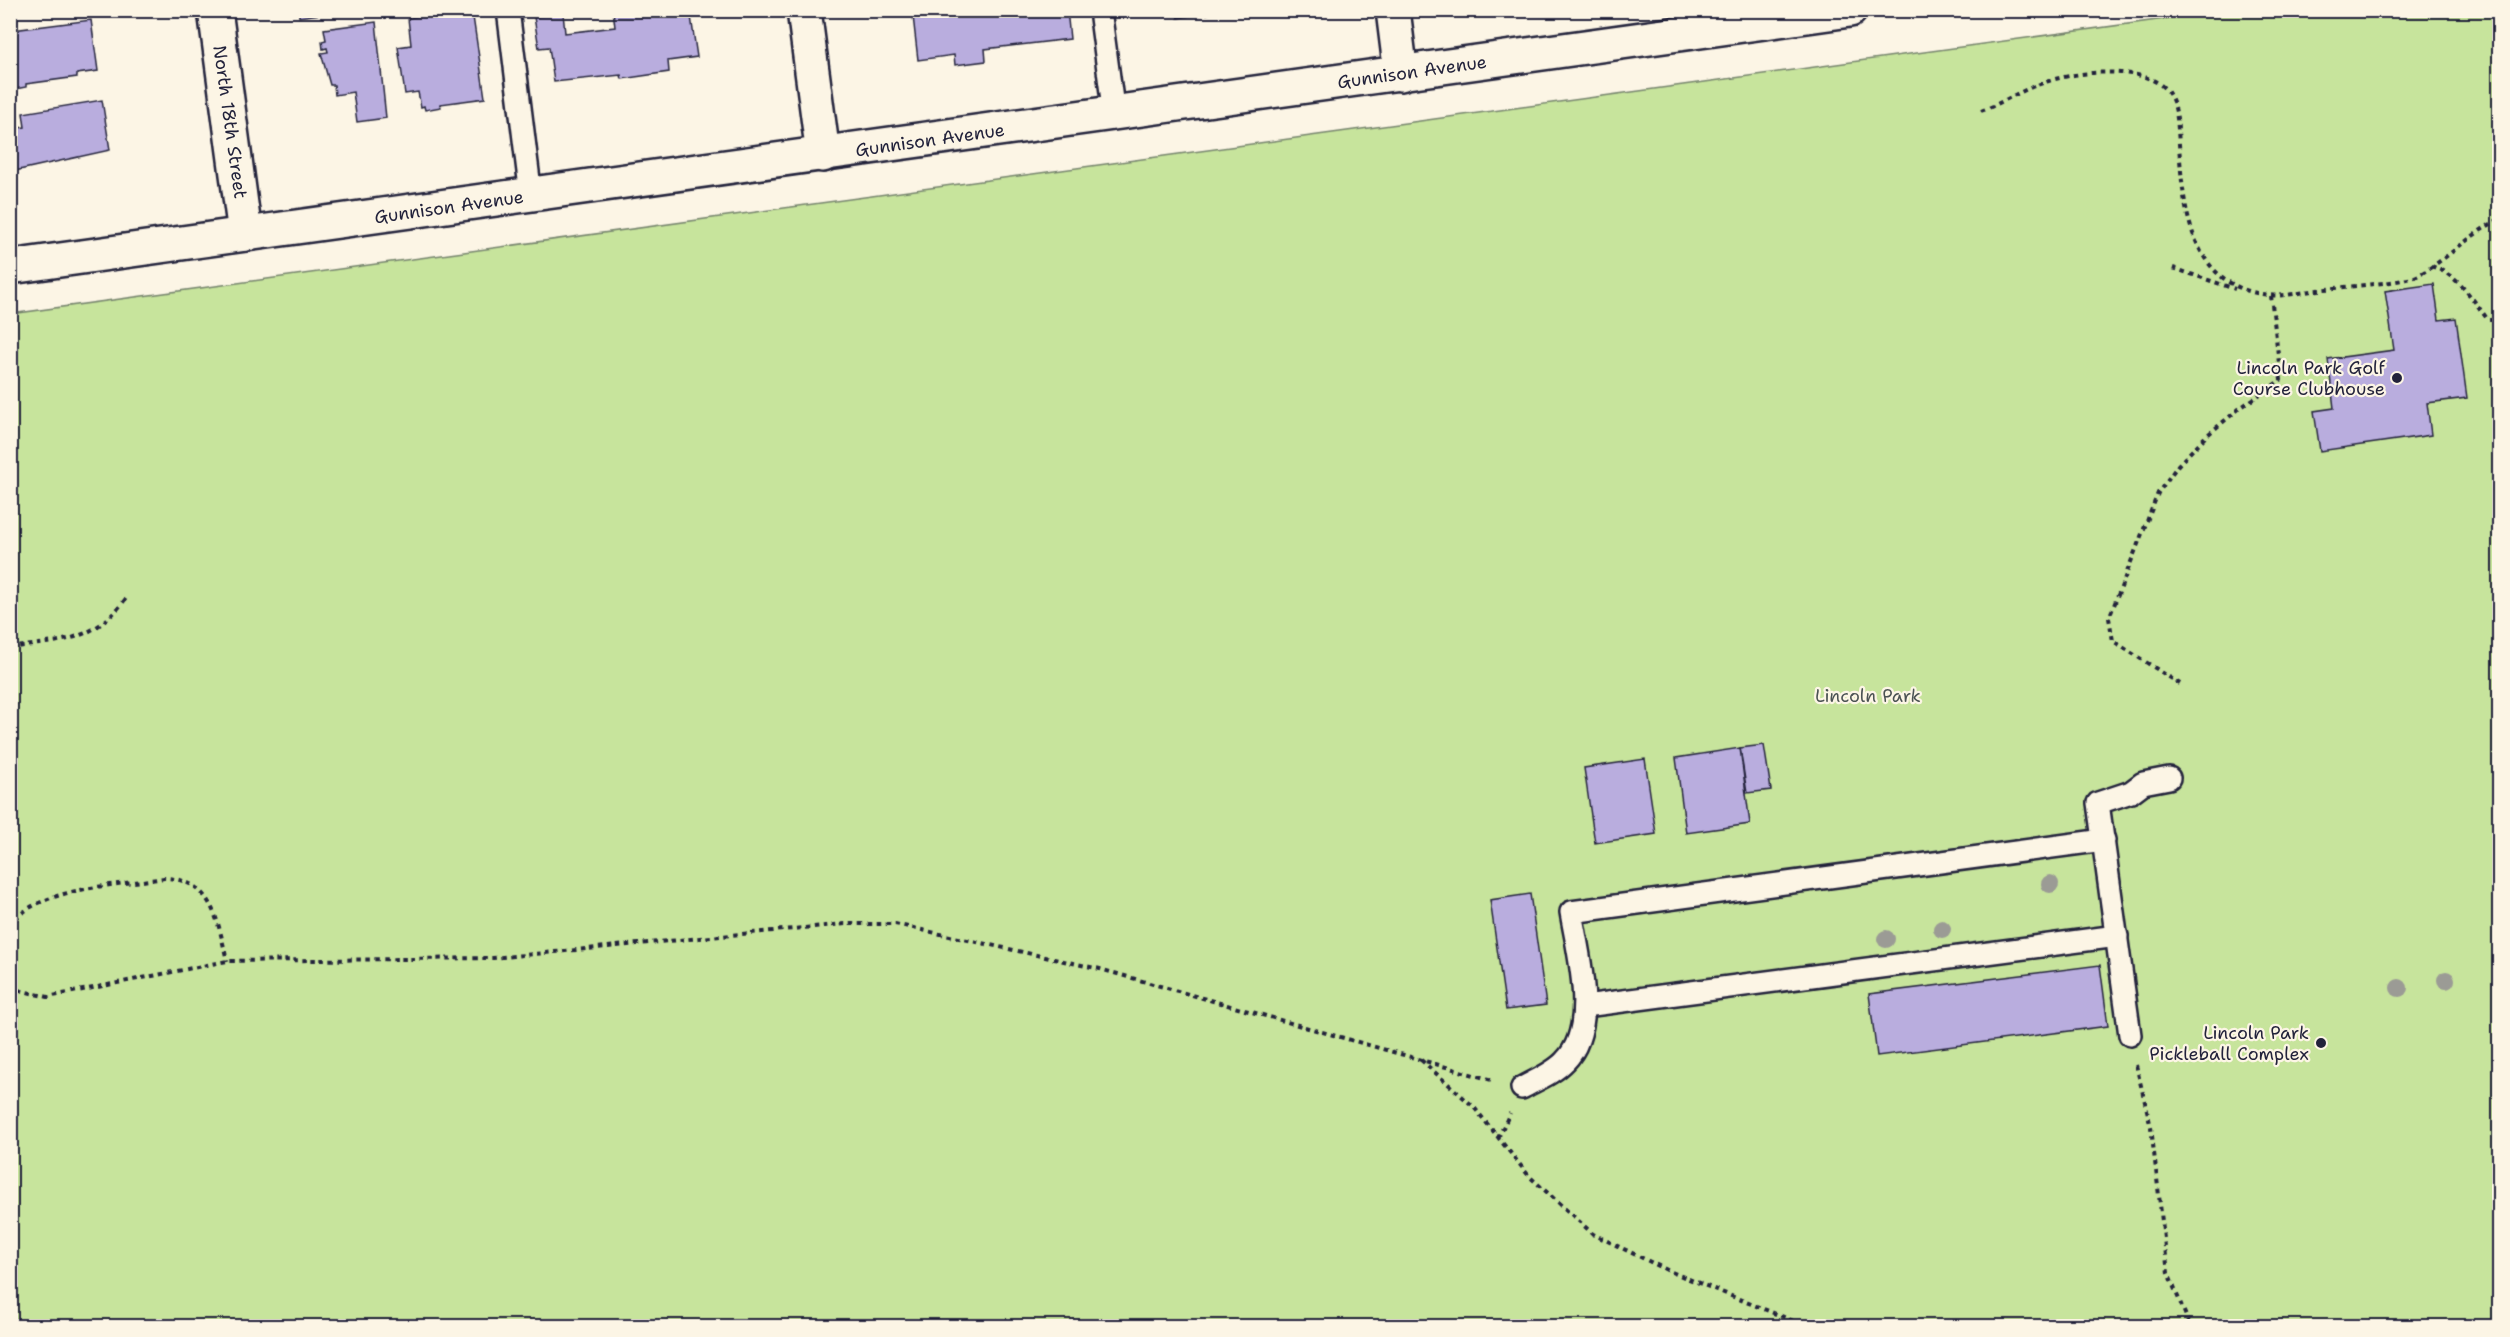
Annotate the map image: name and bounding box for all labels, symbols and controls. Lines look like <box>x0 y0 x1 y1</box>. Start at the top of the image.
street label: North 18th Street <box>207 44 253 200</box>
street label: Gunnison Avenue <box>1336 50 1488 94</box>
street label: Gunnison Avenue <box>854 118 1006 162</box>
street label: Gunnison Avenue <box>373 185 525 229</box>
place label: Lincoln Park Golf Course Clubhouse <box>2233 356 2385 401</box>
marker: Lincoln Park Golf Course Clubhouse <box>2390 371 2404 385</box>
park label: Lincoln Park <box>1815 684 1921 708</box>
place label: Lincoln Park Pickleball Complex <box>2149 1021 2309 1066</box>
marker: Lincoln Park Pickleball Complex <box>2314 1036 2328 1050</box>

